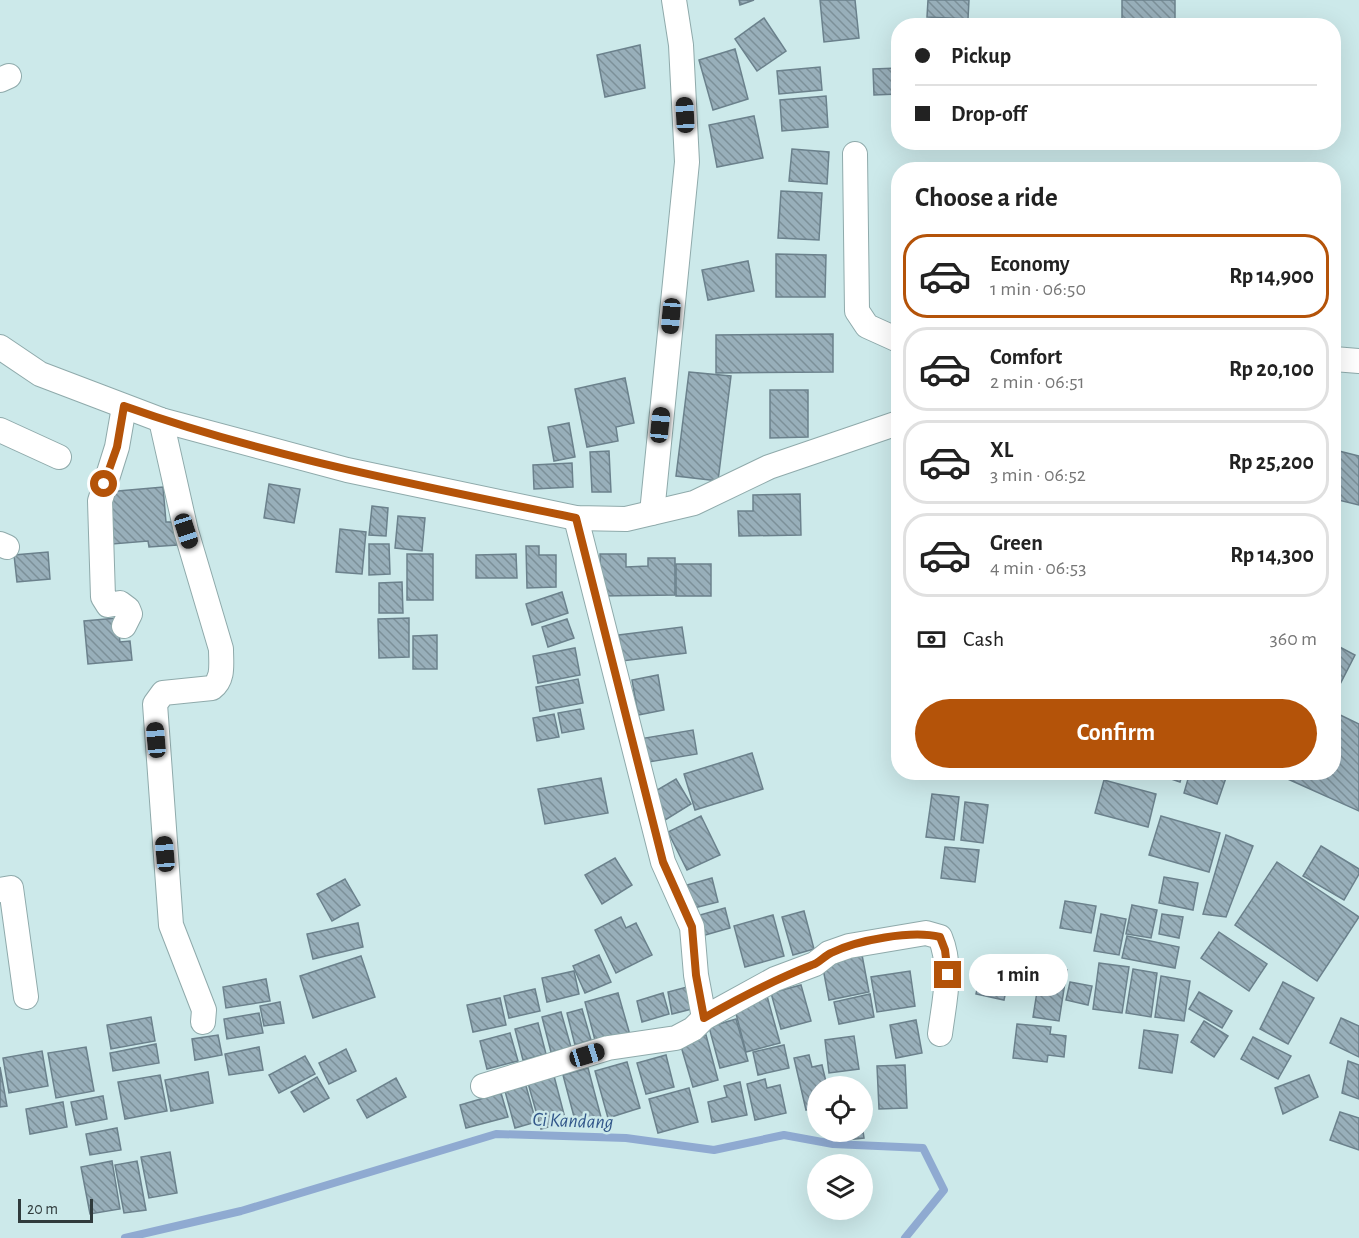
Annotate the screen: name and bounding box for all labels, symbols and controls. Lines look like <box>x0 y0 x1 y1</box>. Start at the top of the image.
text: Pickup <box>951 45 1011 67</box>
car <box>675 97 695 133</box>
text: Drop-off <box>951 103 1027 125</box>
text: Choose a ride <box>915 184 1058 211</box>
icon: car <box>918 249 972 303</box>
text: Economy <box>990 253 1070 275</box>
text: Rp 14,900 <box>1229 265 1314 287</box>
text: 1 min · 06:50 <box>990 279 1086 299</box>
car <box>660 297 682 335</box>
icon: car <box>918 342 972 396</box>
text: Comfort <box>990 346 1062 368</box>
text: Rp 20,100 <box>1229 358 1314 380</box>
text: 2 min · 06:51 <box>990 372 1085 392</box>
car <box>649 406 671 444</box>
icon: car <box>918 435 972 489</box>
text: XL <box>990 439 1013 461</box>
text: Rp 25,200 <box>1229 451 1314 473</box>
text: 3 min · 06:52 <box>990 465 1086 485</box>
route start <box>90 470 117 497</box>
car <box>172 511 200 551</box>
icon: car <box>918 528 972 582</box>
text: Green <box>990 532 1043 554</box>
text: Rp 14,300 <box>1230 544 1314 566</box>
text: 4 min · 06:53 <box>990 558 1086 578</box>
icon: cash <box>915 623 948 656</box>
text: Cash <box>963 628 1004 650</box>
text: 360 m <box>1270 629 1317 649</box>
button: Confirm <box>915 699 1317 768</box>
car <box>145 721 167 759</box>
car <box>154 835 176 873</box>
callout: 1 min <box>969 954 1068 996</box>
route end <box>934 961 961 988</box>
text: 1 min <box>997 965 1040 985</box>
car <box>567 1041 607 1069</box>
map controls <box>807 1076 873 1220</box>
button: locate <box>807 1076 873 1142</box>
water label: Ci Kandang <box>532 1110 614 1132</box>
button: layers <box>807 1154 873 1220</box>
scale bar <box>18 1196 93 1224</box>
text: 20 m <box>27 1201 58 1217</box>

